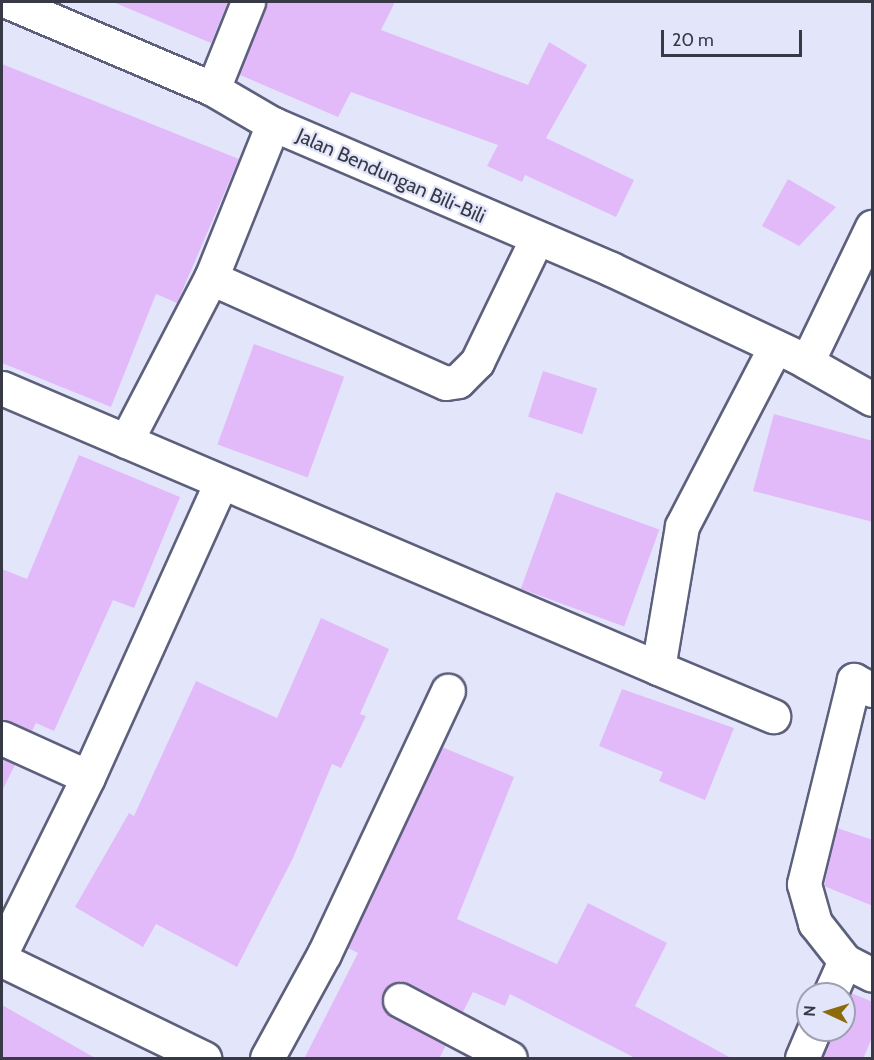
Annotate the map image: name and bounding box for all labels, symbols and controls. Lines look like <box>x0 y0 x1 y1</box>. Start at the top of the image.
scale bar <box>664 18 805 56</box>
text: 20 m <box>672 29 714 51</box>
street label: Jalan Bendungan Bili-Bili <box>293 123 489 229</box>
north arrow <box>796 982 856 1042</box>
text: N <box>800 1005 819 1017</box>

